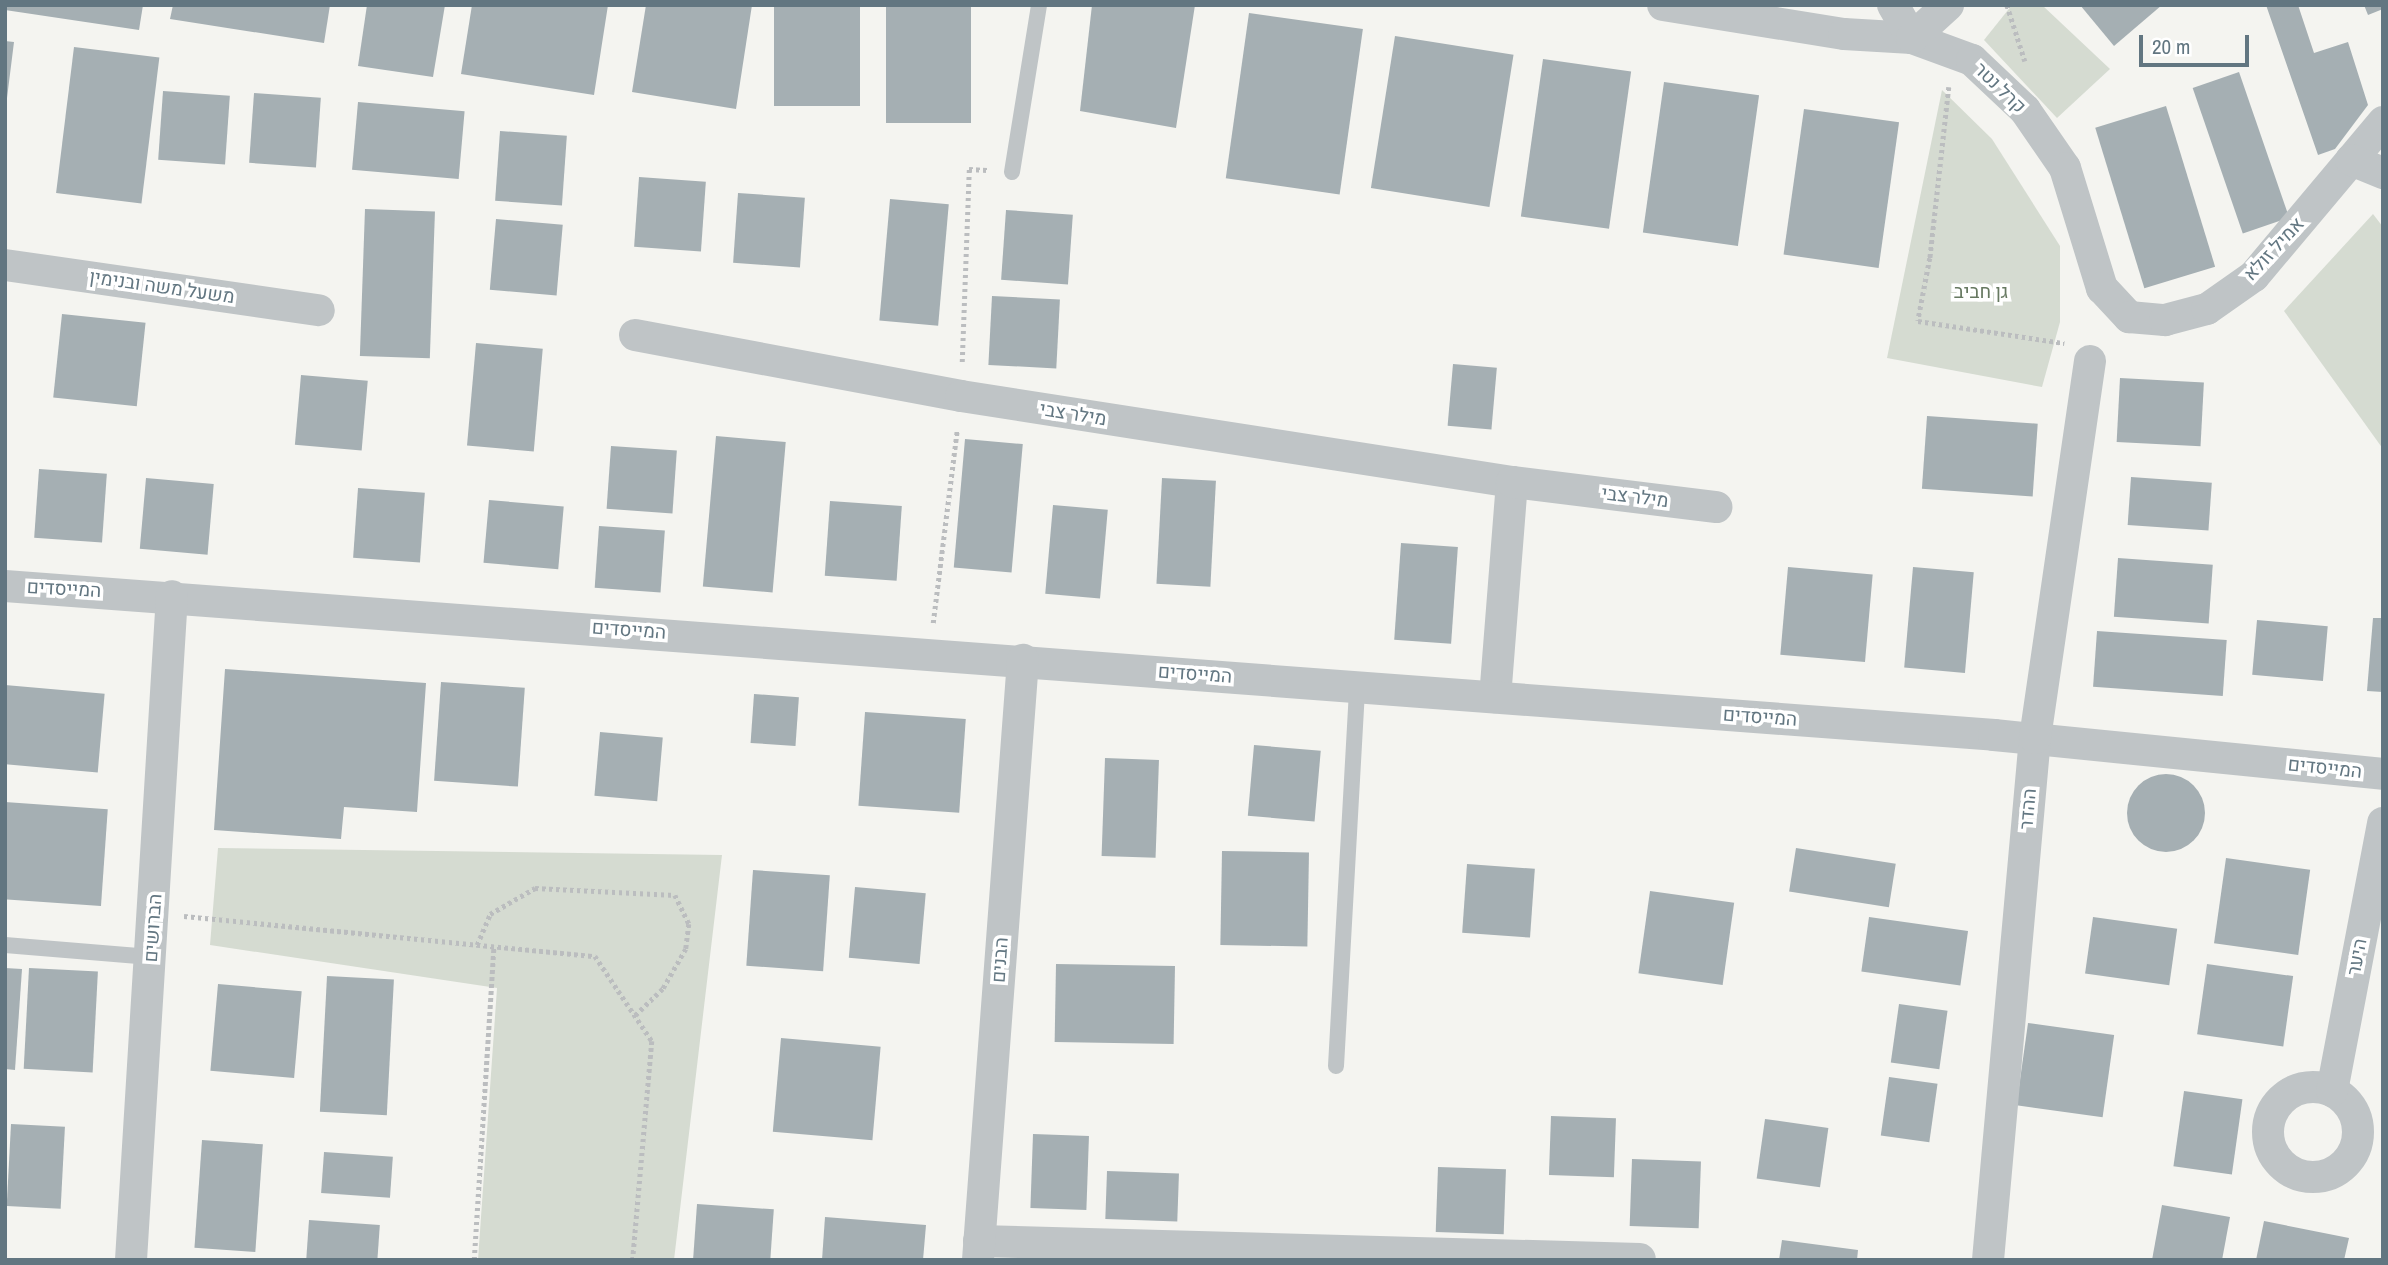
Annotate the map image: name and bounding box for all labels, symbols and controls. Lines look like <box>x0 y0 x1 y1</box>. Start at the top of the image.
scale bar <box>2143 21 2253 65</box>
text: 20 m <box>2152 32 2190 61</box>
street label: קרל נטר <box>1969 58 2031 118</box>
street label: אמיל זולא <box>2239 213 2309 285</box>
street label: משעל משה ובנימין <box>88 266 236 308</box>
park label: גן חביב <box>1954 281 2008 303</box>
street label: מילר צבי <box>1038 397 1108 431</box>
street label: מילר צבי <box>1600 482 1670 512</box>
street label: המייסדים <box>26 576 102 602</box>
street label: המייסדים <box>591 616 667 644</box>
street label: המייסדים <box>1157 660 1233 688</box>
street label: המייסדים <box>1722 703 1798 731</box>
street label: המייסדים <box>2287 753 2363 783</box>
street label: ההדר <box>2015 787 2041 831</box>
street label: הברושים <box>139 893 167 963</box>
street label: הבנים <box>987 936 1013 984</box>
street label: היער <box>2342 937 2372 977</box>

